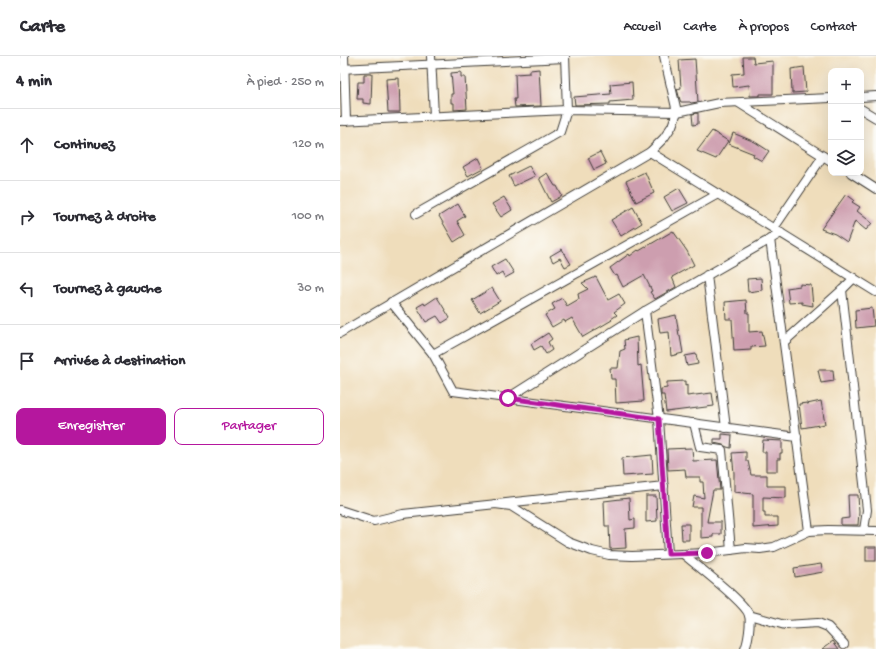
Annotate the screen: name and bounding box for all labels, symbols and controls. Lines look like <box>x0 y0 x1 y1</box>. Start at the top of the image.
text: Carte <box>20 16 65 39</box>
text: Accueil <box>624 19 661 36</box>
text: Carte <box>683 19 717 36</box>
text: À propos <box>739 19 789 36</box>
text: Contact <box>811 19 856 36</box>
map controls <box>828 68 864 176</box>
button: + <box>828 68 864 104</box>
text: 4 min <box>16 72 52 92</box>
text: À pied · 250 m <box>247 75 324 90</box>
button: − <box>828 104 864 140</box>
icon: ahead <box>16 134 38 156</box>
text: Continuez <box>54 136 115 154</box>
text: 120 m <box>293 137 324 152</box>
button: layers <box>828 140 864 176</box>
icon: right <box>16 206 38 228</box>
text: Tournez à droite <box>54 208 156 226</box>
text: 100 m <box>292 209 324 224</box>
icon: left <box>16 278 38 300</box>
text: Tournez à gauche <box>54 280 162 298</box>
text: 30 m <box>298 281 324 296</box>
icon: arrive <box>16 350 38 372</box>
text: Arrivée à destination <box>54 352 185 370</box>
route start <box>499 389 517 407</box>
button: Enregistrer <box>16 408 166 445</box>
button: Partager <box>174 408 324 445</box>
route end <box>698 544 716 562</box>

